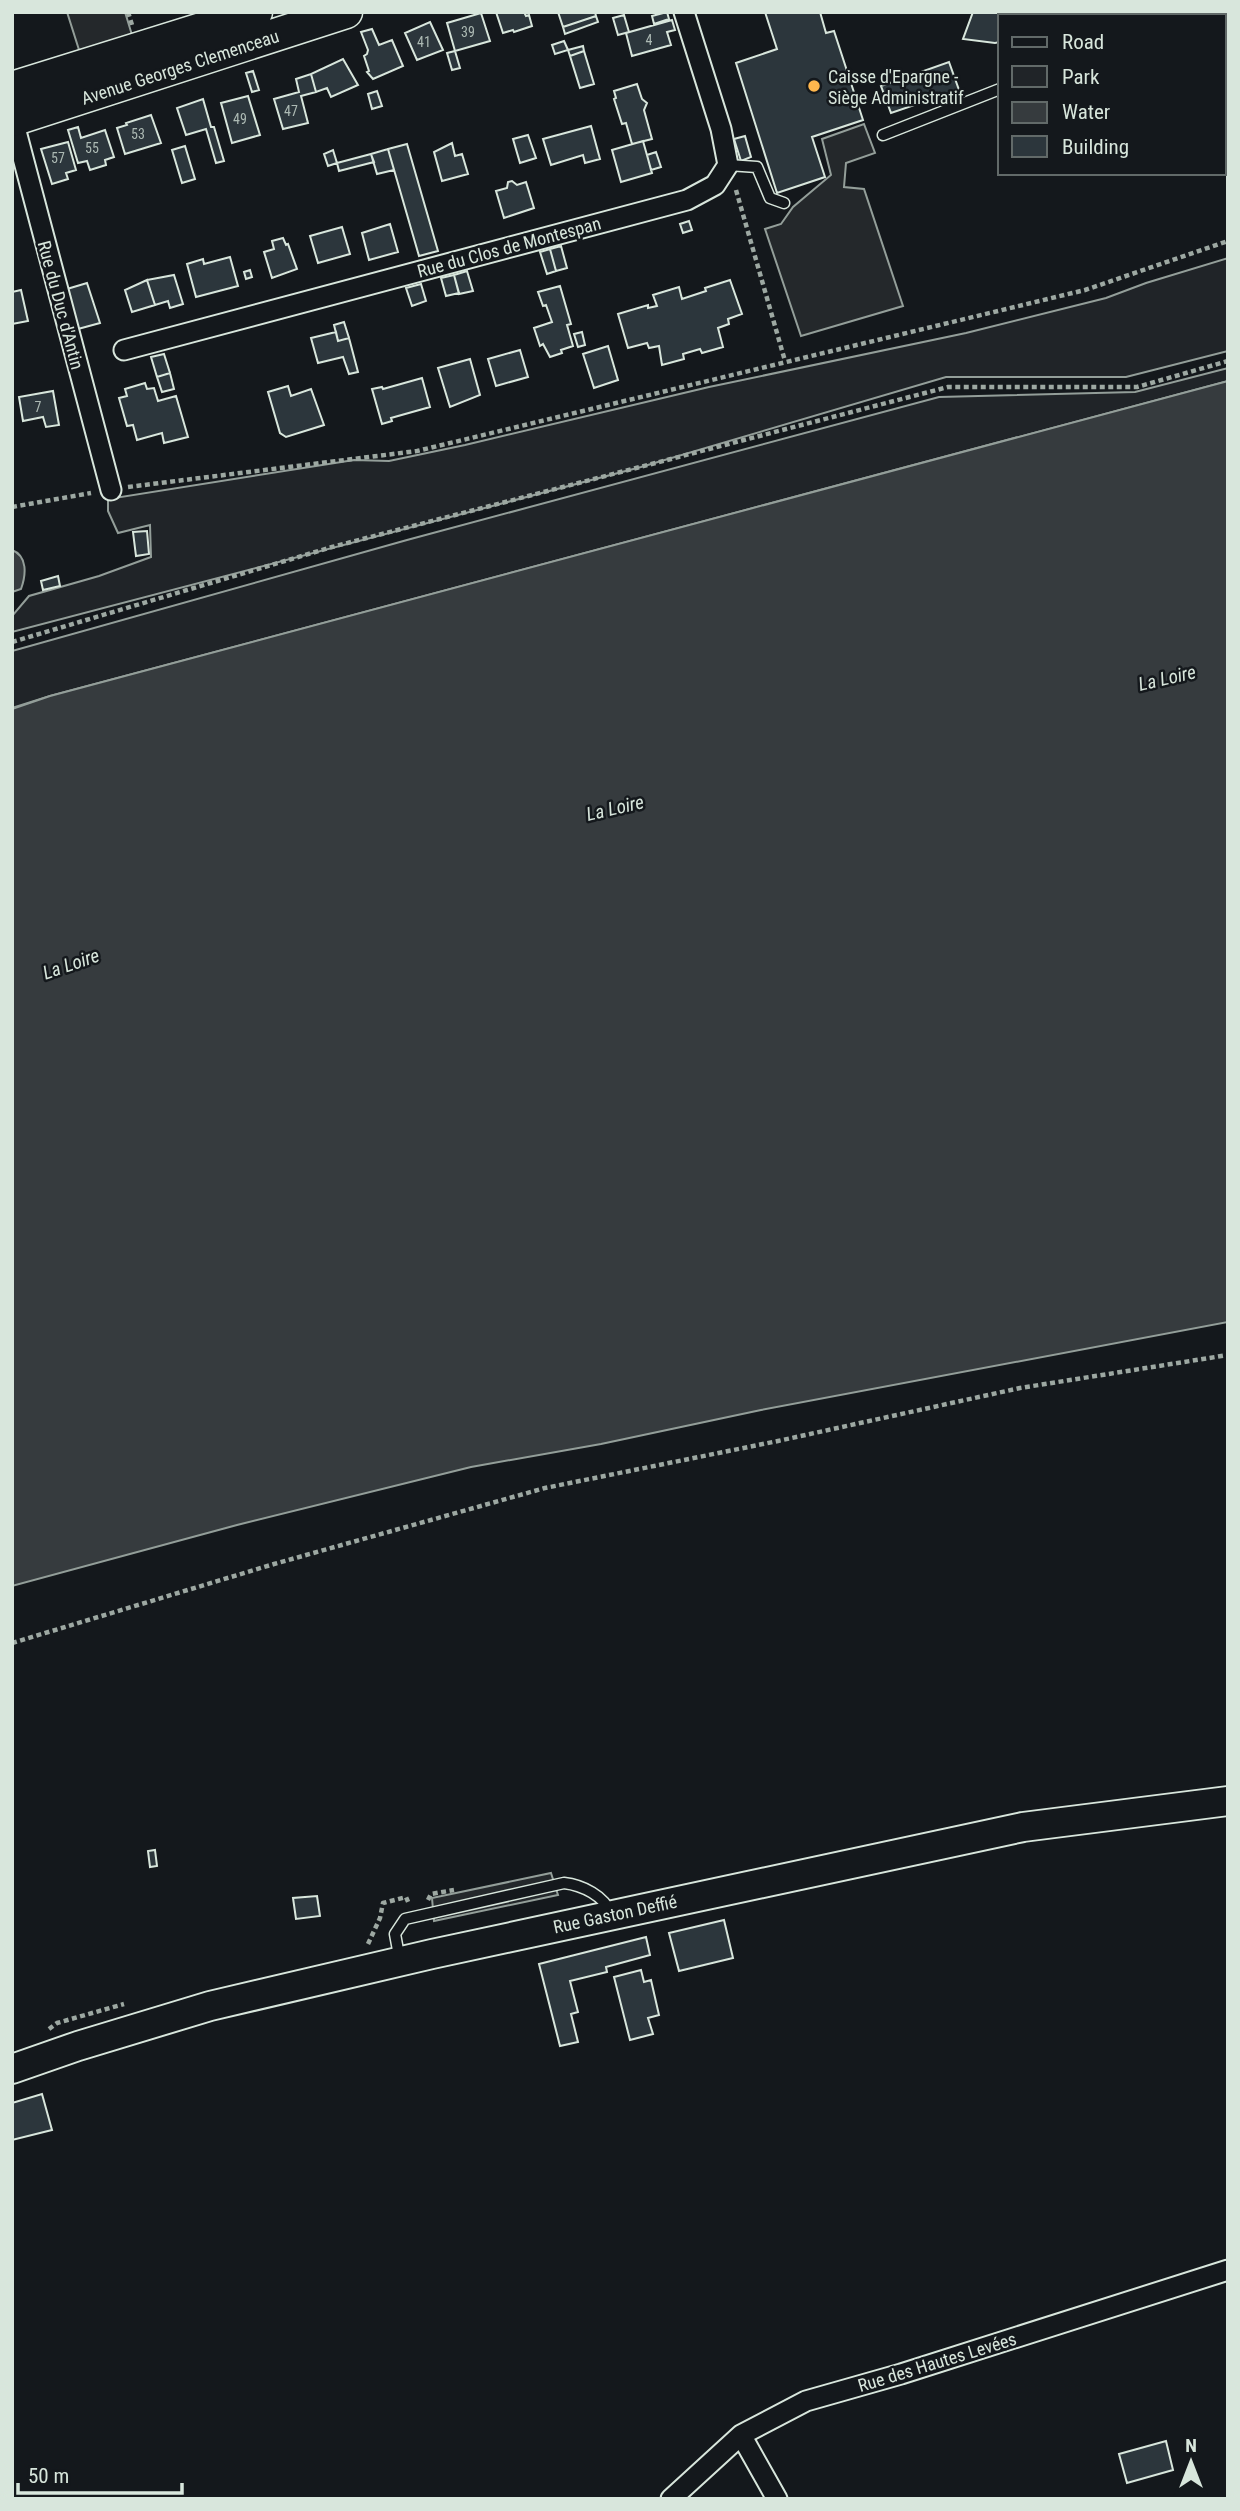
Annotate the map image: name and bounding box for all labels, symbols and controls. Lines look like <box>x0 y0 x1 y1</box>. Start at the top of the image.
legend <box>998 14 1226 175</box>
house number: 39 <box>461 24 475 40</box>
street label: Avenue Georges Clemenceau <box>79 25 281 109</box>
text: Road <box>1062 30 1104 54</box>
house number: 4 <box>646 32 653 48</box>
house number: 41 <box>417 34 431 50</box>
text: Park <box>1062 65 1100 89</box>
place label: Caisse d'Epargne - Siège Administratif <box>828 66 964 108</box>
marker: Caisse d'Epargne - Siège Administratif <box>806 78 822 94</box>
text: Water <box>1062 100 1110 124</box>
house number: 47 <box>284 103 298 119</box>
house number: 49 <box>233 111 247 127</box>
house number: 53 <box>131 126 145 142</box>
text: Building <box>1062 135 1129 159</box>
house number: 55 <box>85 140 99 156</box>
house number: 57 <box>51 150 65 166</box>
street label: Rue du Clos de Montespan <box>415 212 603 282</box>
street label: Rue du Duc d'Antin <box>34 238 88 372</box>
house number: 7 <box>35 399 42 415</box>
water label: La Loire <box>1136 660 1198 696</box>
water label: La Loire <box>584 790 646 826</box>
water label: La Loire <box>40 944 102 984</box>
street label: Rue Gaston Deffié <box>551 1891 679 1937</box>
street label: Rue des Hautes Levées <box>855 2328 1019 2396</box>
north arrow <box>1156 2427 1226 2497</box>
text: N <box>1185 2434 1197 2457</box>
scale bar <box>18 2452 182 2496</box>
text: 50 m <box>28 2464 69 2488</box>

